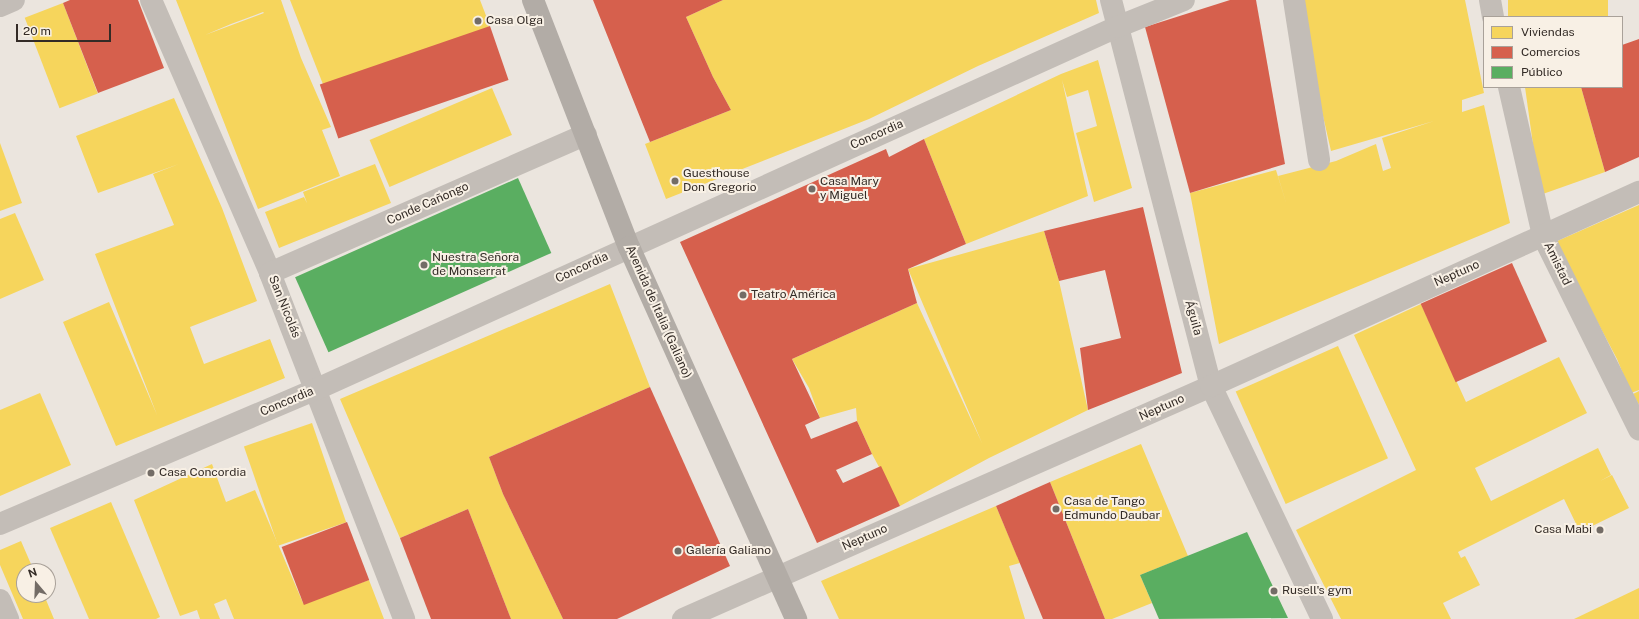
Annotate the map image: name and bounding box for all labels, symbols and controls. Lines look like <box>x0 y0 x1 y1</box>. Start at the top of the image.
place label: Casa Olga <box>486 14 543 28</box>
scale bar <box>18 16 113 42</box>
marker: Casa Olga <box>473 16 483 26</box>
legend <box>1483 16 1623 88</box>
text: 20 m <box>23 24 51 38</box>
text: Viviendas <box>1521 25 1575 39</box>
text: Comercios <box>1521 45 1580 59</box>
text: Público <box>1521 65 1563 79</box>
street label: Concordia <box>848 117 906 153</box>
place label: Guesthouse Don Gregorio <box>683 167 757 195</box>
place label: Casa Mary y Miguel <box>820 175 879 203</box>
marker: Guesthouse Don Gregorio <box>670 176 680 186</box>
street label: Conde Cañongo <box>385 179 471 229</box>
marker: Casa Mary y Miguel <box>807 184 817 194</box>
street label: Amistad <box>1540 240 1574 288</box>
street label: Avenida de Italia (Galiano) <box>622 243 694 381</box>
street label: Concordia <box>553 250 611 286</box>
place label: Nuestra Señora de Monserrat <box>432 251 519 279</box>
street label: Neptuno <box>1432 258 1482 290</box>
marker: Nuestra Señora de Monserrat <box>419 260 429 270</box>
street label: San Nicolás <box>265 274 303 340</box>
place label: Teatro América <box>751 288 836 302</box>
marker: Teatro América <box>738 290 748 300</box>
street label: Águila <box>1181 299 1205 337</box>
street label: Concordia <box>258 384 316 420</box>
street label: Neptuno <box>1137 392 1187 424</box>
place label: Casa Concordia <box>159 466 246 480</box>
marker: Casa Concordia <box>146 468 156 478</box>
place label: Casa de Tango Edmundo Daubar <box>1064 495 1160 523</box>
marker: Casa de Tango Edmundo Daubar <box>1051 504 1061 514</box>
street label: Neptuno <box>840 522 890 554</box>
place label: Casa Mabi <box>1534 523 1592 537</box>
marker: Casa Mabi <box>1595 525 1605 535</box>
place label: Galería Galiano <box>686 544 771 558</box>
marker: Galería Galiano <box>673 546 683 556</box>
north arrow <box>16 563 56 603</box>
text: N <box>26 566 38 580</box>
place label: Rusell's gym <box>1282 584 1352 598</box>
marker: Rusell's gym <box>1269 586 1279 596</box>

